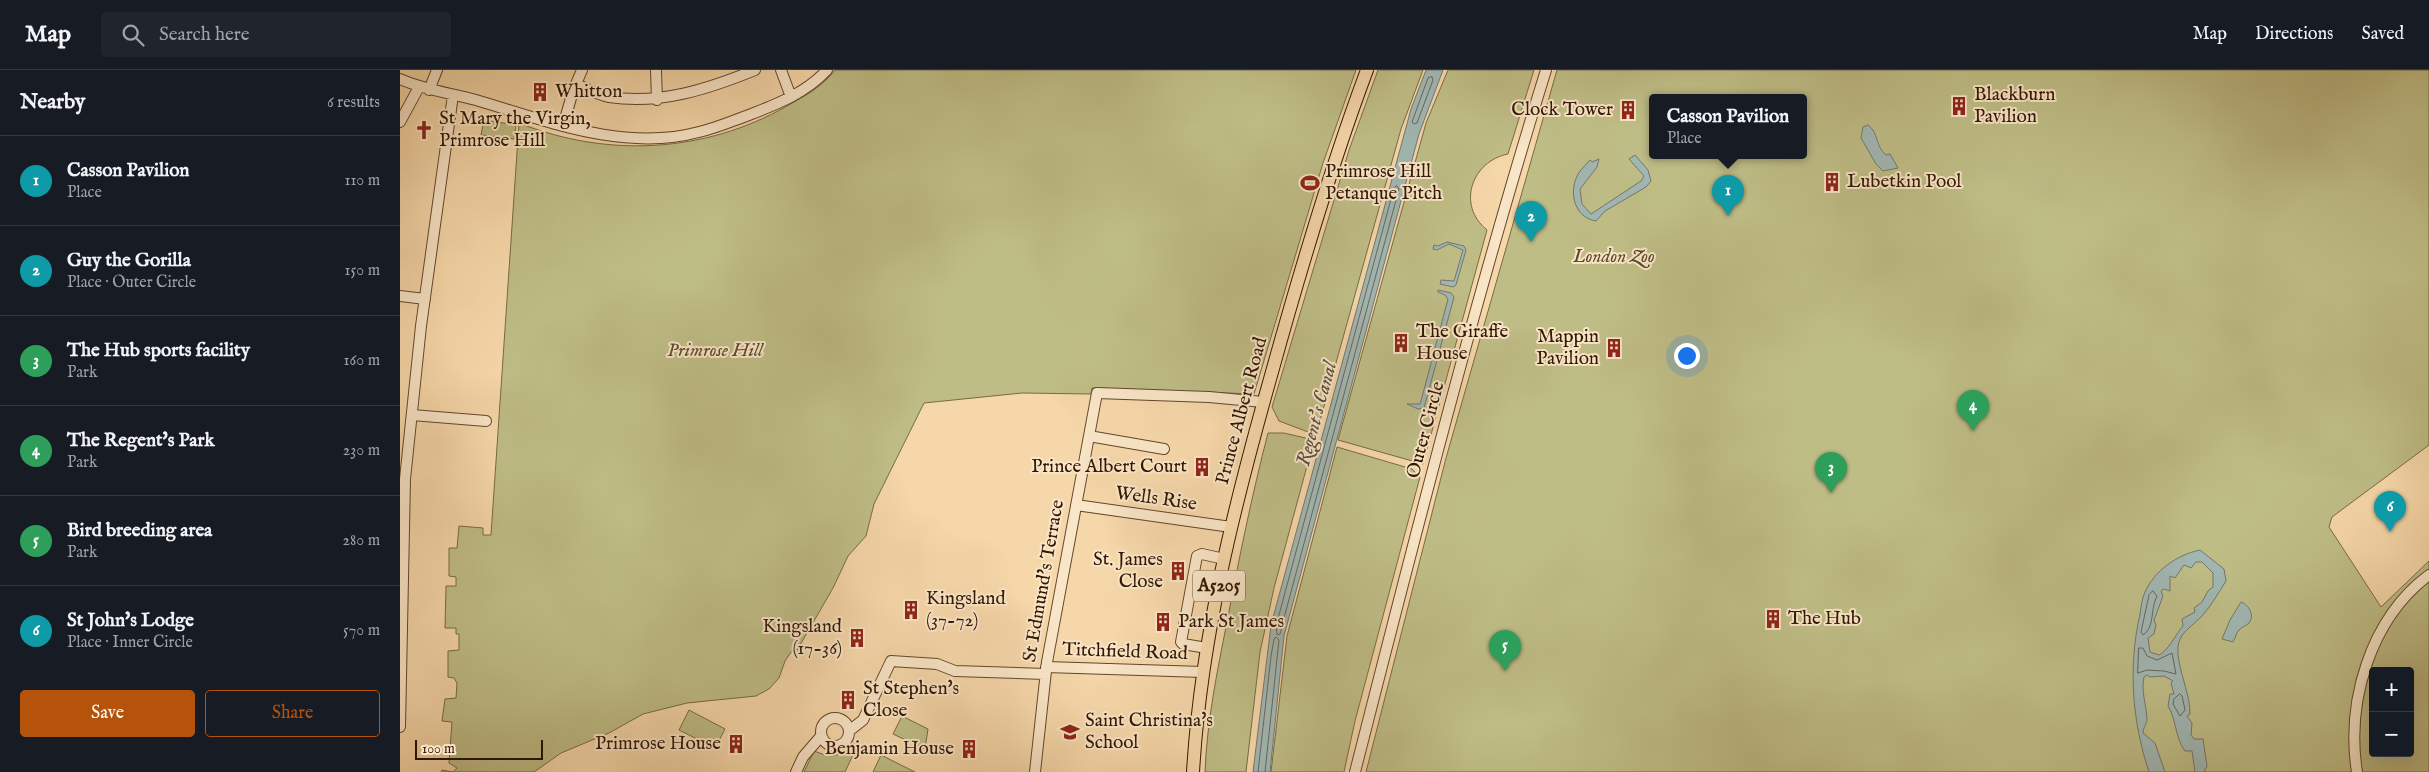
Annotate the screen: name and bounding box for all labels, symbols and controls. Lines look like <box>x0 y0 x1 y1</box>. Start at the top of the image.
search box <box>101 12 451 57</box>
text: Map <box>25 19 71 50</box>
icon: search <box>119 21 147 49</box>
text: Search here <box>159 23 250 47</box>
text: Map <box>2193 23 2227 46</box>
text: Directions <box>2255 23 2333 46</box>
text: Saved <box>2361 23 2404 46</box>
place label: Whitton <box>555 80 622 104</box>
building icon: Whitton <box>529 81 551 103</box>
place label: Blackburn Pavilion <box>1974 83 2055 129</box>
text: Nearby <box>20 89 85 116</box>
text: 6 results <box>327 93 380 113</box>
popup <box>1649 94 1807 159</box>
building icon: Blackburn Pavilion <box>1948 95 1970 117</box>
place label: Clock Tower <box>1511 98 1613 122</box>
building icon: Clock Tower <box>1617 99 1639 121</box>
text: Casson Pavilion <box>1667 105 1789 129</box>
place label: St Mary the Virgin, Primrose Hill <box>439 107 590 153</box>
church icon: St Mary the Virgin, Primrose Hill <box>413 119 435 141</box>
text: Place <box>1667 129 1702 149</box>
text: Casson Pavilion <box>67 159 189 183</box>
place label: Primrose Hill Petanque Pitch <box>1325 160 1442 206</box>
place label: Lubetkin Pool <box>1847 170 1962 194</box>
text: 1 <box>33 171 39 191</box>
text: 110 m <box>344 171 380 191</box>
building icon: Lubetkin Pool <box>1821 171 1843 193</box>
sports icon: Primrose Hill Petanque Pitch <box>1299 172 1321 194</box>
pin: 1 <box>1712 175 1744 216</box>
text: Place <box>67 183 102 203</box>
pin: 2 <box>1515 201 1547 242</box>
park label: London Zoo <box>1572 245 1655 269</box>
text: Guy the Gorilla <box>67 249 191 273</box>
text: 2 <box>32 261 40 281</box>
text: 150 m <box>345 261 380 281</box>
text: Place · Outer Circle <box>67 273 196 293</box>
place label: The Giraffe House <box>1416 320 1509 366</box>
place label: Mappin Pavilion <box>1536 325 1599 371</box>
building icon: The Giraffe House <box>1390 332 1412 354</box>
street label: Prince Albert Road <box>1211 334 1273 487</box>
building icon: Mappin Pavilion <box>1603 337 1625 359</box>
text: The Hub sports facility <box>67 339 250 363</box>
park label: Primrose Hill <box>667 339 764 363</box>
your location <box>1674 343 1700 369</box>
text: 3 <box>33 351 39 371</box>
text: 160 m <box>344 351 380 371</box>
water label: Regent's Canal <box>1291 357 1344 469</box>
text: Park <box>67 363 97 383</box>
street label: Outer Circle <box>1402 379 1451 481</box>
pin: 4 <box>1957 390 1989 431</box>
text: The Regent's Park <box>67 429 215 453</box>
text: 4 <box>32 441 40 461</box>
text: 230 m <box>343 441 380 461</box>
pin: 3 <box>1815 452 1847 493</box>
text: Park <box>67 453 97 473</box>
place label: Prince Albert Court <box>1031 455 1187 479</box>
building icon: Prince Albert Court <box>1191 456 1213 478</box>
street label: Wells Rise <box>1114 481 1199 517</box>
pin: 6 <box>2374 491 2406 532</box>
street label: St Edmund's Terrace <box>1018 498 1070 664</box>
text: Bird breeding area <box>67 519 212 543</box>
text: 5 <box>33 531 39 551</box>
text: 280 m <box>343 531 380 551</box>
text: Park <box>67 543 97 563</box>
place label: St. James Close <box>1093 548 1163 594</box>
building icon: St. James Close <box>1167 560 1189 582</box>
road number: A5205 <box>1193 571 1245 602</box>
place label: Kingsland (37-72) <box>926 587 1006 633</box>
building icon: Kingsland (37-72) <box>900 599 922 621</box>
place label: The Hub <box>1788 607 1861 631</box>
building icon: The Hub <box>1762 608 1784 630</box>
text: St John's Lodge <box>67 609 194 633</box>
place label: Park St James <box>1178 610 1284 634</box>
building icon: Park St James <box>1152 611 1174 633</box>
place label: Kingsland (17-36) <box>762 615 843 661</box>
text: 6 <box>33 621 39 641</box>
text: 570 m <box>343 621 380 641</box>
building icon: Kingsland (17-36) <box>846 627 868 649</box>
pin: 5 <box>1489 630 1521 671</box>
text: Place · Inner Circle <box>67 633 193 653</box>
street label: Titchfield Road <box>1062 638 1189 666</box>
map controls <box>2369 667 2414 757</box>
button: + <box>2369 667 2414 712</box>
place label: St Stephen's Close <box>863 677 959 723</box>
building icon: St Stephen's Close <box>837 689 859 711</box>
button: Save <box>20 690 195 737</box>
button: Share <box>205 690 380 737</box>
place label: Saint Christina's School <box>1085 709 1213 755</box>
button: − <box>2369 712 2414 757</box>
school or university icon: Saint Christina's School <box>1059 721 1081 743</box>
place label: Primrose House <box>595 732 721 756</box>
building icon: Primrose House <box>725 733 747 755</box>
scale bar <box>415 737 542 760</box>
place label: Benjamin House <box>824 737 954 761</box>
building icon: Benjamin House <box>958 738 980 760</box>
text: 100 m <box>422 740 455 758</box>

